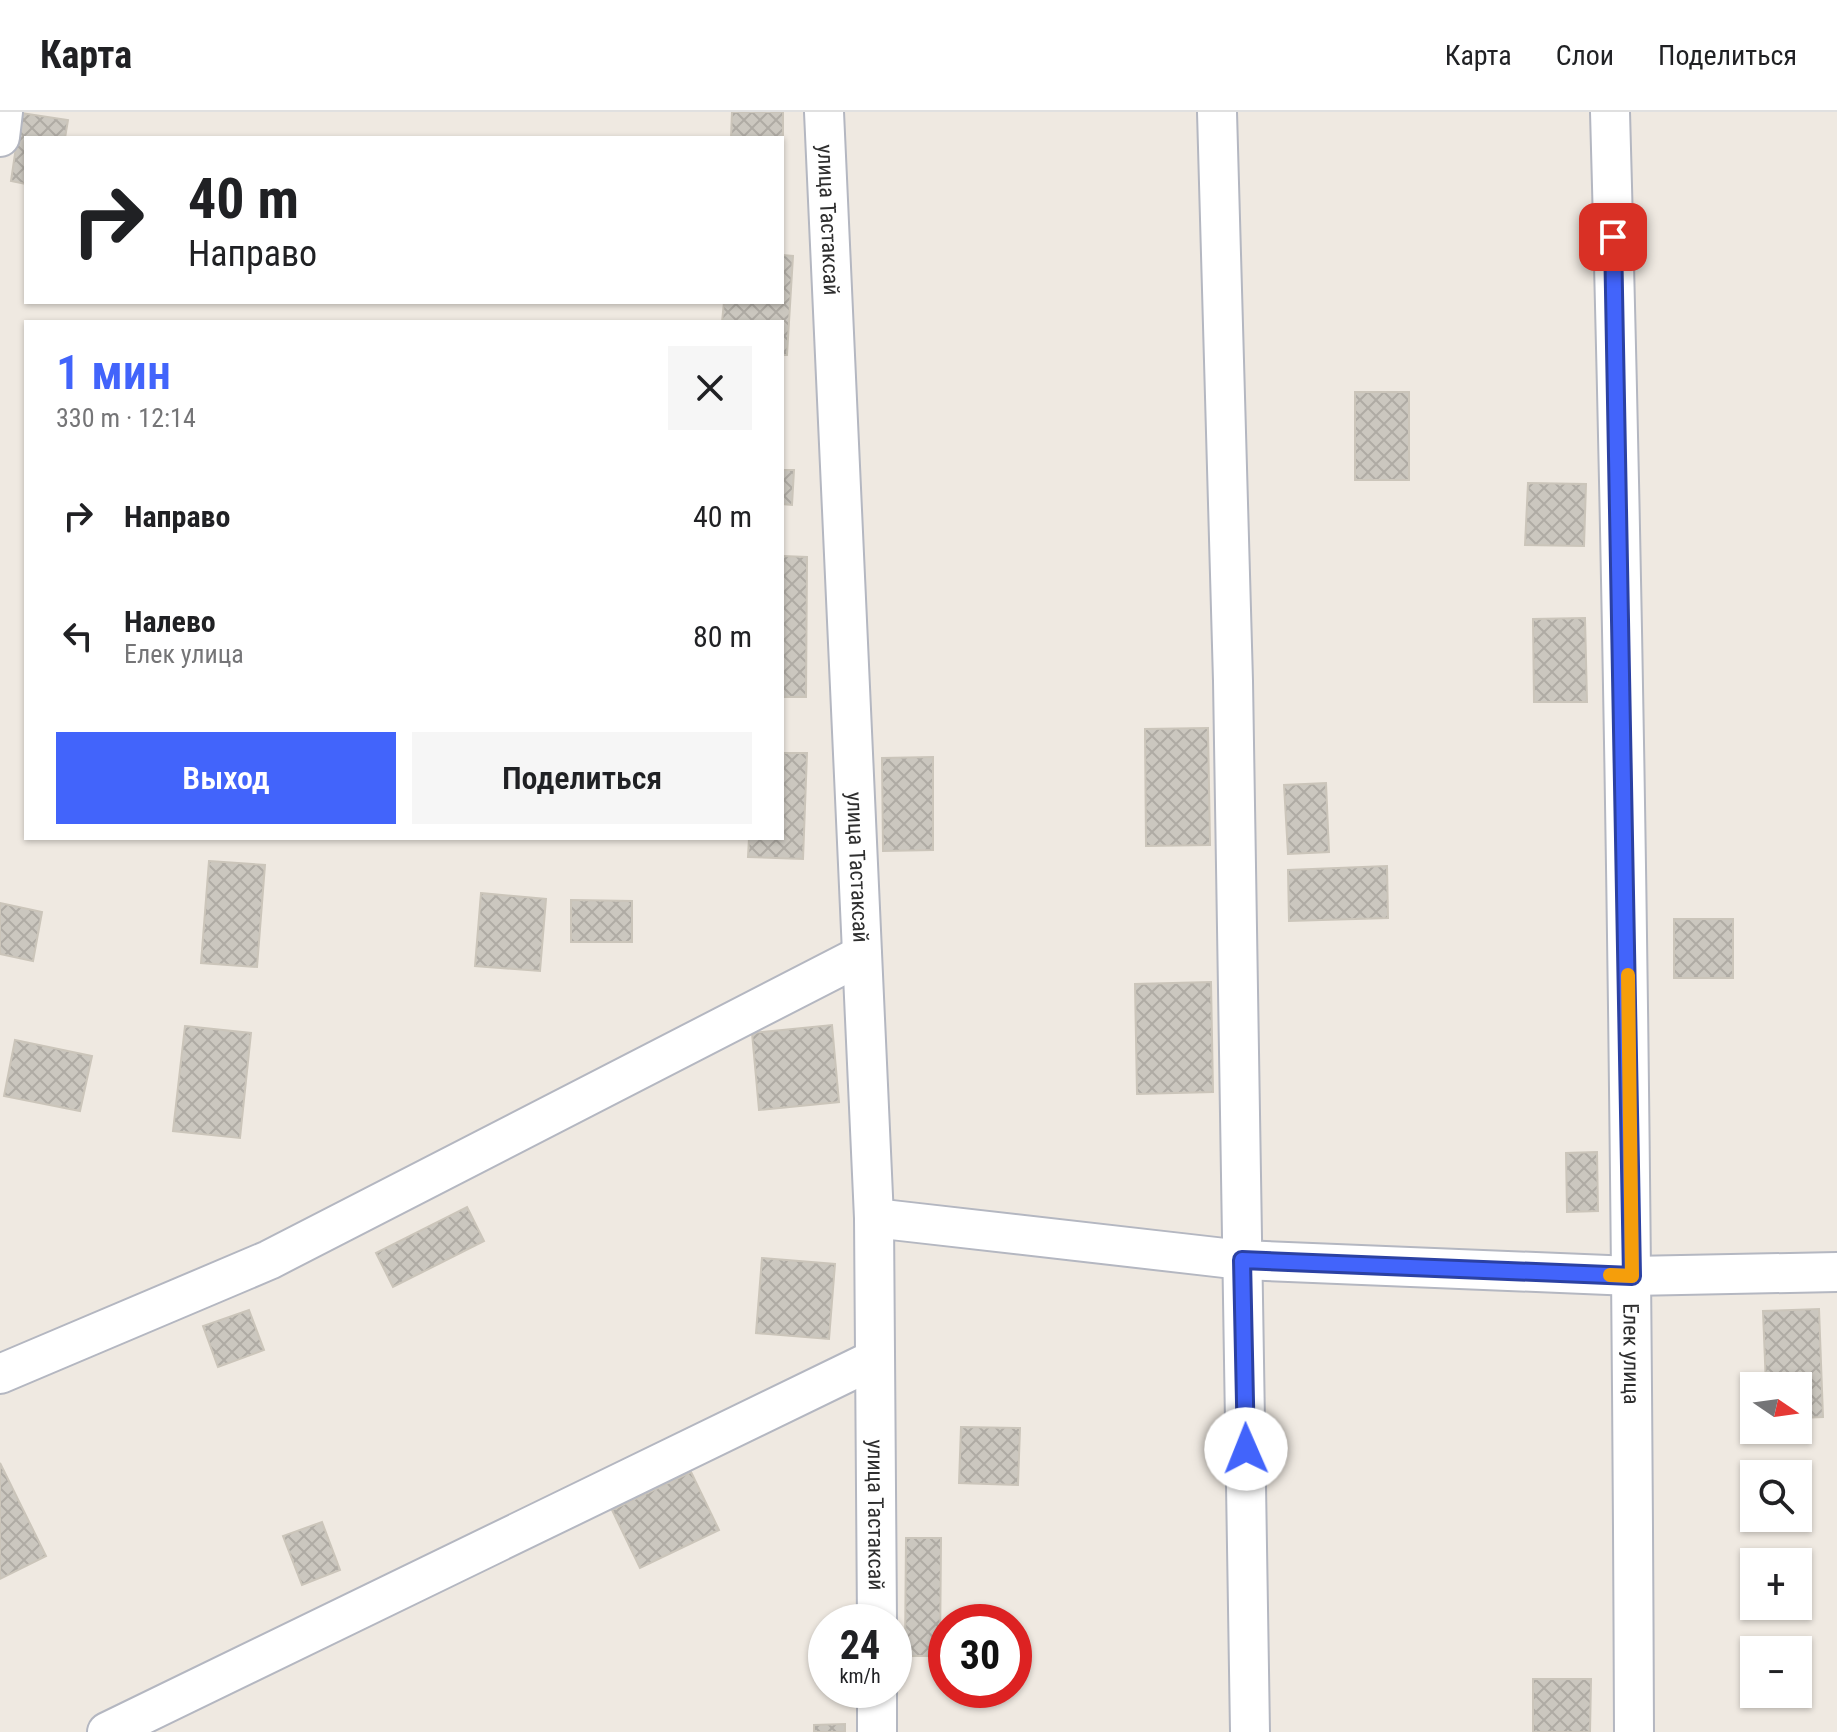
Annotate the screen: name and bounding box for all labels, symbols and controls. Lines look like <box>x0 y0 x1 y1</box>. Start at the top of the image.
text: Карта <box>40 33 132 77</box>
text: Карта <box>1445 39 1512 72</box>
text: Слои <box>1556 39 1614 72</box>
text: Поделиться <box>1658 39 1797 72</box>
street label: улица Тастаксай <box>812 144 844 296</box>
text: 40 m <box>188 166 299 232</box>
icon: right <box>56 168 160 272</box>
pin <box>1579 203 1647 271</box>
icon: arrive <box>1591 215 1635 259</box>
text: Направо <box>188 233 317 275</box>
text: 1 мин <box>56 344 171 401</box>
button: close <box>668 346 752 430</box>
text: 330 m · 12:14 <box>56 403 196 433</box>
icon: right <box>56 494 100 538</box>
text: Направо <box>124 499 230 534</box>
text: 40 m <box>693 499 752 534</box>
text: Налево <box>124 604 216 639</box>
icon: left <box>56 614 100 658</box>
text: 80 m <box>693 619 752 654</box>
text: Елек улица <box>124 639 244 669</box>
button: Выход <box>56 732 396 824</box>
button: Поделиться <box>412 732 752 824</box>
street label: улица Тастаксай <box>842 791 874 943</box>
street label: Елек улица <box>1618 1303 1644 1405</box>
north arrow <box>1740 1372 1812 1444</box>
map controls <box>1740 1372 1812 1708</box>
position arrow <box>1204 1407 1288 1491</box>
street label: улица Тастаксай <box>863 1439 889 1590</box>
button: search <box>1740 1460 1812 1532</box>
button: + <box>1740 1548 1812 1620</box>
speed limit sign: 30 <box>928 1604 1032 1708</box>
text: 24 <box>840 1622 880 1669</box>
button: − <box>1740 1636 1812 1708</box>
text: km/h <box>839 1664 881 1688</box>

